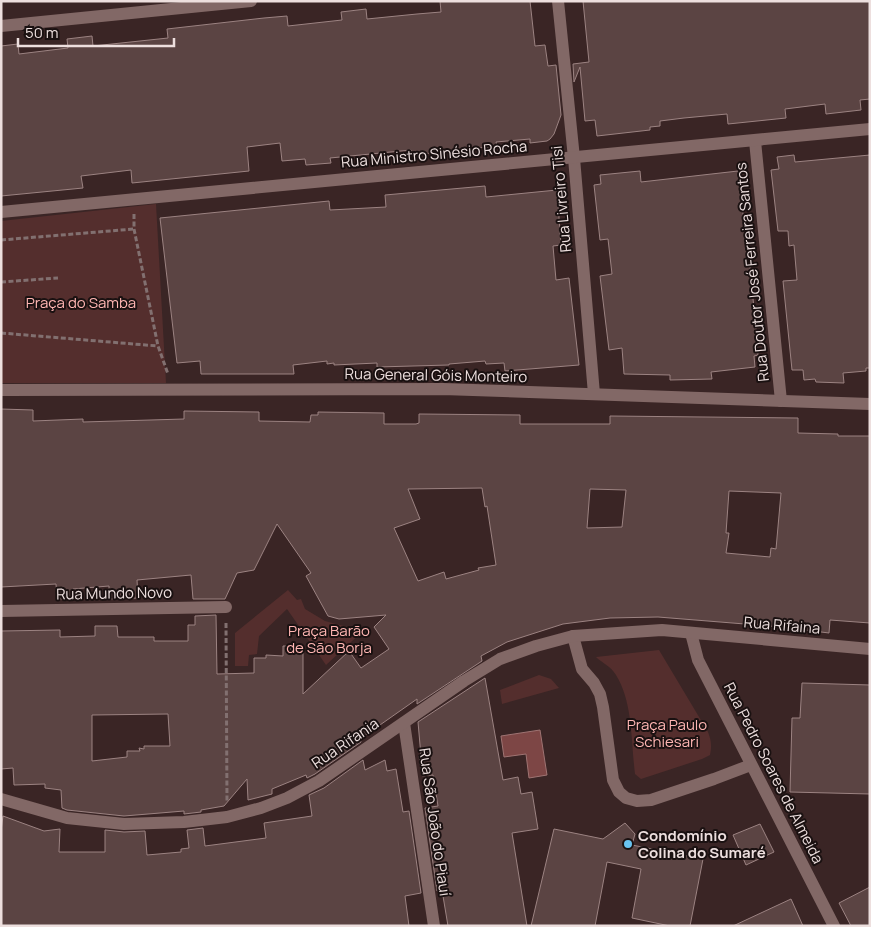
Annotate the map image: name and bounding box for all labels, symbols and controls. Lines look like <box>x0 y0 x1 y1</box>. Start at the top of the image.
scale bar <box>18 15 174 47</box>
text: 50 m <box>25 22 59 43</box>
street label: Rua Ministro Sinésio Rocha <box>340 135 528 173</box>
street label: Rua Livreiro Tisi <box>546 145 576 253</box>
street label: Rua Doutor José Ferreira Santos <box>730 161 774 383</box>
park label: Praça do Samba <box>26 292 136 313</box>
street label: Rua General Góis Monteiro <box>344 363 528 387</box>
street label: Rua Mundo Novo <box>56 581 172 605</box>
street label: Rua Rifaina <box>743 611 821 639</box>
park label: Praça Barão de São Borja <box>286 620 372 658</box>
street label: Rua Pedro Soares de Almeida <box>719 679 829 867</box>
street label: Rua Rifania <box>307 713 383 773</box>
park label: Praça Paulo Schiesari <box>627 714 707 752</box>
street label: Rua São João do Piauí <box>414 747 456 898</box>
place label: Condomínio Colina do Sumaré <box>638 825 766 863</box>
marker: Condomínio Colina do Sumaré <box>622 838 634 850</box>

